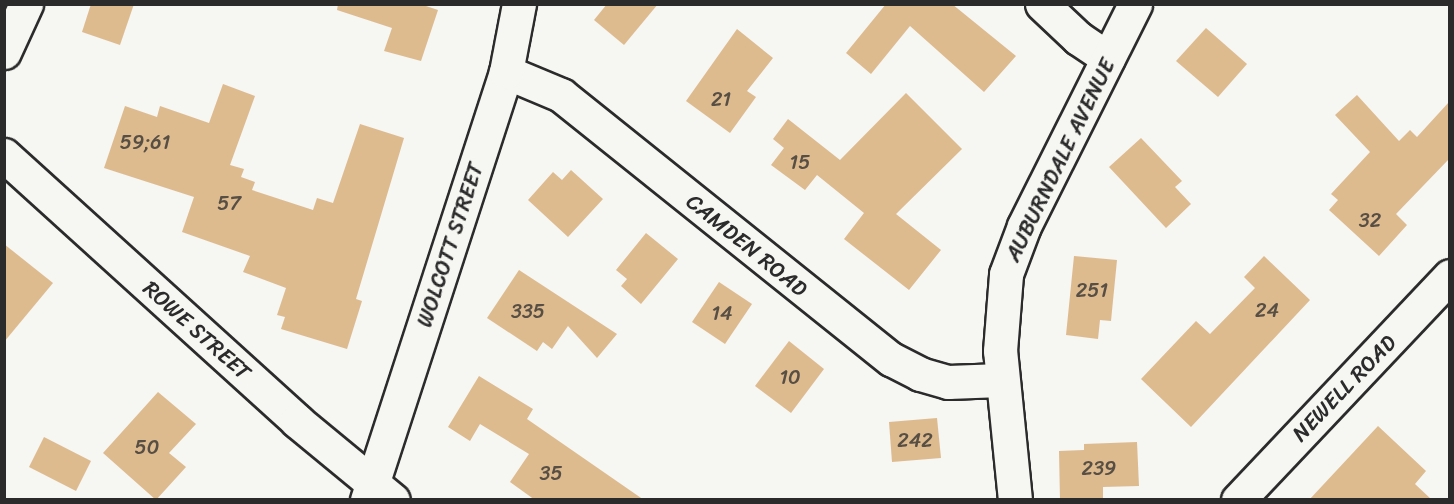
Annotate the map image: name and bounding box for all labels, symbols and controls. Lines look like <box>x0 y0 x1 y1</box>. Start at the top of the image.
street label: AUBURNDALE AVENUE <box>999 54 1121 266</box>
house number: 21 <box>711 87 731 111</box>
house number: 59;61 <box>120 130 170 154</box>
house number: 15 <box>790 150 810 174</box>
street label: WOLCOTT STREET <box>411 158 489 332</box>
street label: CAMDEN ROAD <box>681 188 813 302</box>
house number: 57 <box>217 191 241 215</box>
house number: 32 <box>1359 208 1381 232</box>
street label: ROWE STREET <box>137 274 257 386</box>
house number: 251 <box>1076 278 1108 302</box>
house number: 24 <box>1255 298 1279 322</box>
house number: 335 <box>511 299 545 323</box>
house number: 14 <box>711 301 733 325</box>
street label: NEWELL ROAD <box>1287 329 1401 447</box>
house number: 10 <box>779 365 801 389</box>
house number: 242 <box>897 428 933 452</box>
house number: 50 <box>135 435 159 459</box>
house number: 239 <box>1082 456 1116 480</box>
house number: 35 <box>539 461 563 485</box>

